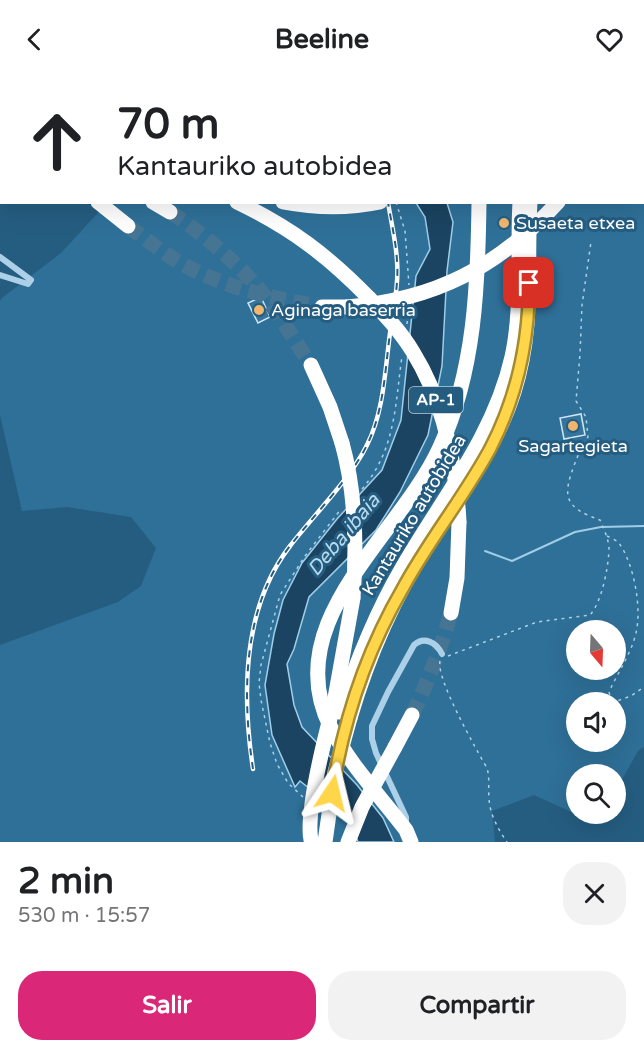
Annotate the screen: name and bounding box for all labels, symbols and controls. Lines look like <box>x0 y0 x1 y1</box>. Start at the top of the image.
icon: back <box>18 23 51 56</box>
text: Beeline <box>275 23 369 56</box>
icon: heart <box>593 23 626 56</box>
text: 70 m <box>117 99 219 150</box>
icon: ahead <box>18 102 96 180</box>
text: Kantauriko autobidea <box>117 150 392 183</box>
place label: Susaeta etxea <box>516 212 635 234</box>
marker: Susaeta etxea <box>497 216 511 230</box>
pin <box>503 257 554 308</box>
icon: arrive <box>512 266 545 299</box>
place label: Aginaga baserria <box>271 299 416 321</box>
marker: Aginaga baserria <box>252 303 266 317</box>
road number: AP-1 <box>409 387 463 413</box>
marker: Sagartegieta <box>566 419 580 433</box>
street label: Kantauriko autobidea <box>357 431 471 599</box>
place label: Sagartegieta <box>518 435 628 457</box>
water label: Deba ibaia <box>303 488 386 581</box>
north arrow <box>566 620 626 680</box>
map controls <box>566 620 626 824</box>
button: sound <box>566 692 626 752</box>
position arrow <box>300 761 364 825</box>
button: search <box>566 764 626 824</box>
text: 2 min <box>18 860 114 903</box>
button: close <box>563 862 626 925</box>
text: 530 m · 15:57 <box>18 904 150 928</box>
button: Salir <box>18 971 316 1040</box>
button: Compartir <box>328 971 626 1040</box>

